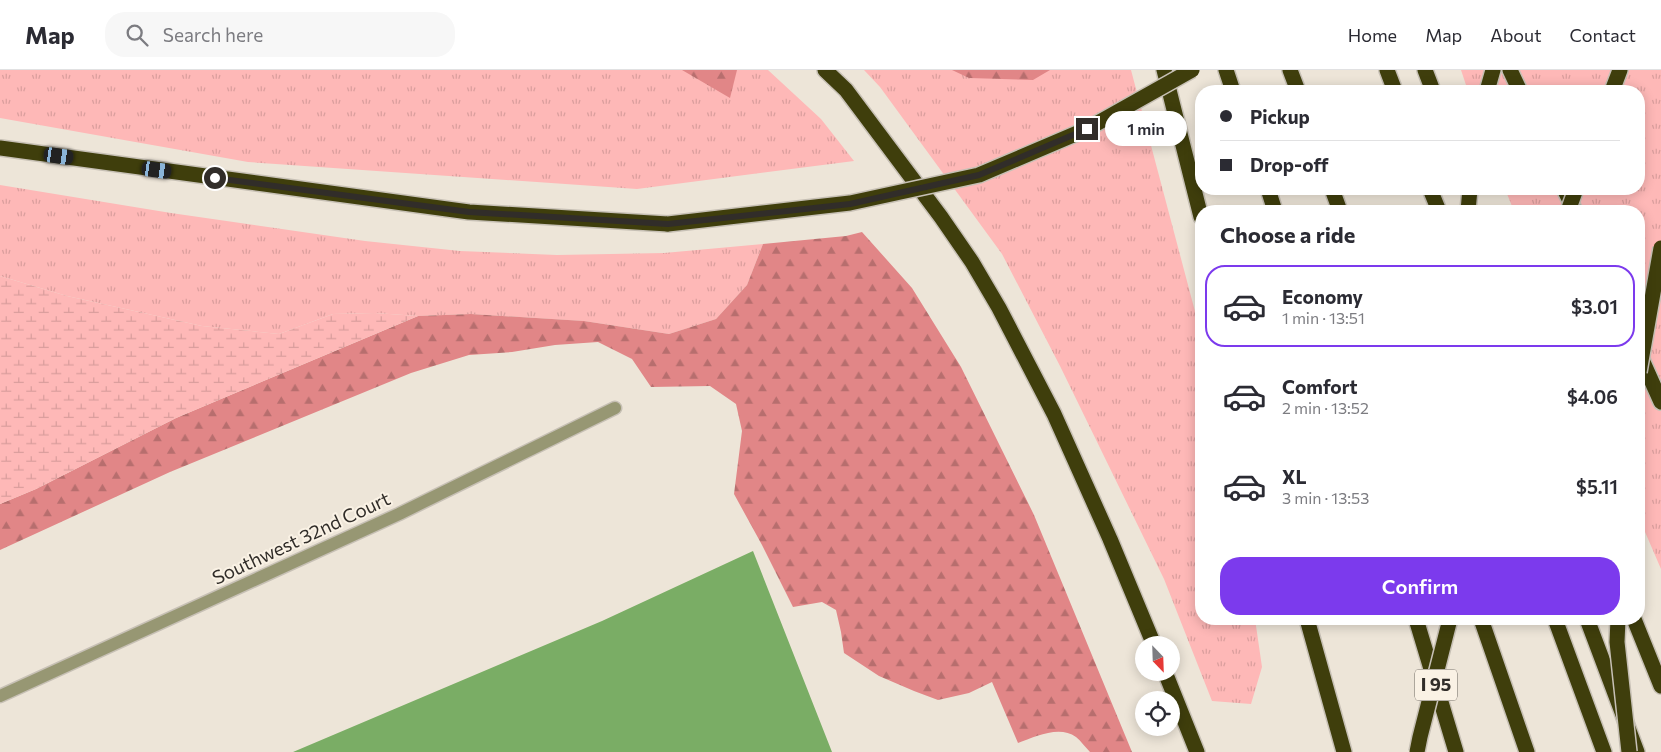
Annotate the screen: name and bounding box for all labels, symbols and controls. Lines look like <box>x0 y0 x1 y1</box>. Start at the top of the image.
search box <box>105 12 455 57</box>
text: Map <box>25 20 75 49</box>
icon: search <box>123 21 151 49</box>
text: Search here <box>163 23 263 46</box>
text: Home <box>1348 24 1397 46</box>
text: Map <box>1425 24 1462 46</box>
text: About <box>1490 24 1542 46</box>
text: Contact <box>1570 24 1636 46</box>
text: Pickup <box>1250 105 1310 128</box>
callout: 1 min <box>1104 112 1187 146</box>
route end <box>1076 118 1098 140</box>
text: 1 min <box>1127 119 1165 138</box>
car <box>43 146 74 166</box>
text: Drop-off <box>1250 153 1329 176</box>
car <box>141 160 172 180</box>
route start <box>204 167 226 189</box>
text: Choose a ride <box>1220 221 1355 248</box>
icon: car <box>1222 284 1267 329</box>
text: Economy <box>1282 285 1363 308</box>
text: $3.01 <box>1571 295 1618 318</box>
text: 1 min · 13:51 <box>1282 308 1365 327</box>
icon: car <box>1222 374 1267 419</box>
text: Comfort <box>1282 375 1358 398</box>
text: $4.06 <box>1567 385 1618 408</box>
text: 2 min · 13:52 <box>1282 398 1369 417</box>
icon: car <box>1222 464 1267 509</box>
text: XL <box>1282 465 1307 488</box>
text: $5.11 <box>1576 475 1618 498</box>
street label: Southwest 32nd Court <box>208 486 394 589</box>
text: 3 min · 13:53 <box>1282 488 1369 507</box>
button: Confirm <box>1220 557 1620 615</box>
north arrow <box>1135 636 1180 681</box>
map controls <box>1135 636 1180 736</box>
road number: I 95 <box>1415 670 1457 700</box>
button: locate <box>1135 691 1180 736</box>

